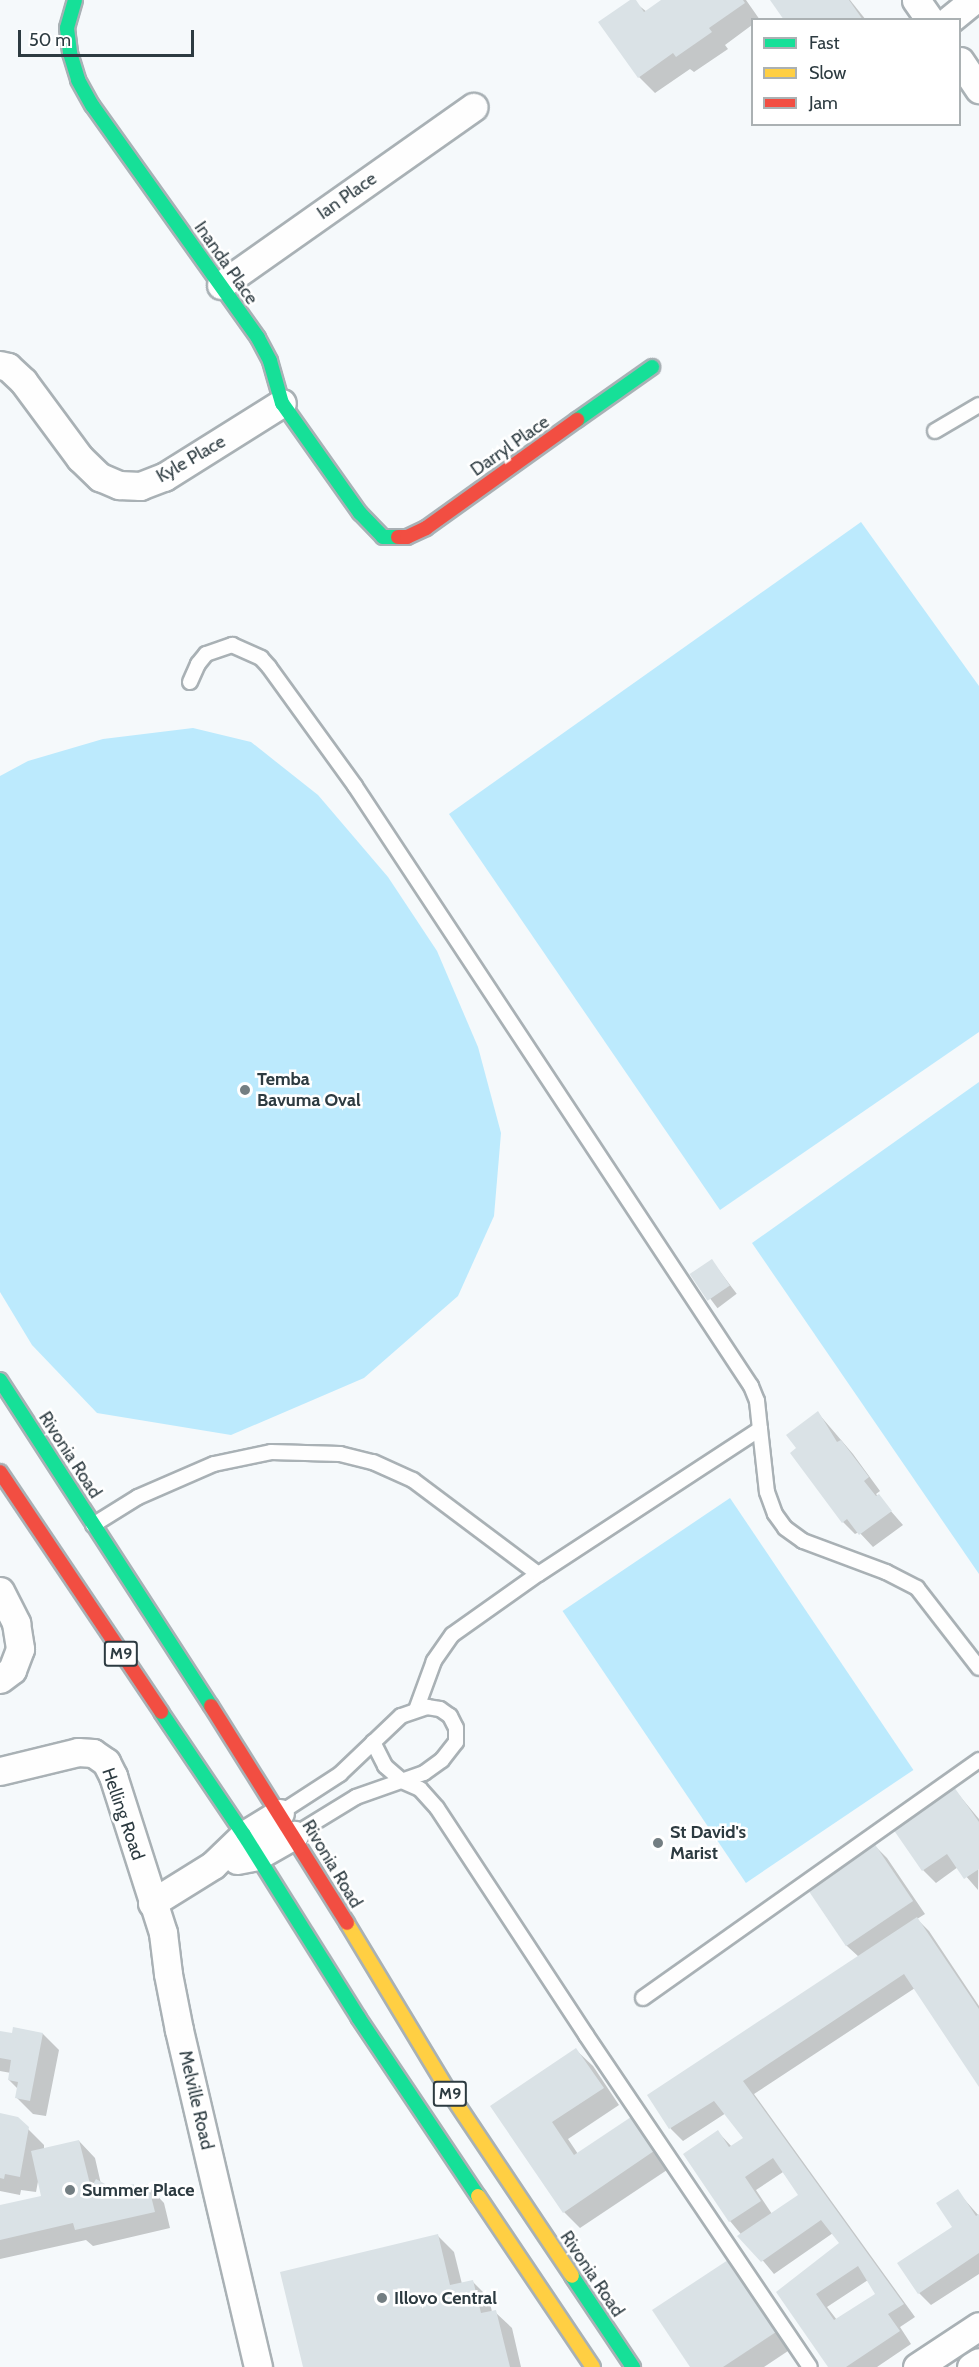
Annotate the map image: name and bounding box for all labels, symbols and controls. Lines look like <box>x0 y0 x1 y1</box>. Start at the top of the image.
scale bar <box>21 18 196 56</box>
legend <box>751 18 961 126</box>
text: 50 m <box>29 29 71 51</box>
text: Fast <box>809 32 840 54</box>
text: Slow <box>809 62 846 84</box>
text: Jam <box>809 92 838 114</box>
street label: Ian Place <box>313 168 381 224</box>
street label: Inanda Place <box>190 217 262 309</box>
street label: Darryl Place <box>467 411 553 481</box>
street label: Kyle Place <box>153 431 229 487</box>
place label: Temba Bavuma Oval <box>257 1069 361 1112</box>
marker: Temba Bavuma Oval <box>238 1083 252 1097</box>
street label: Rivonia Road <box>34 1408 106 1502</box>
road number: M9 <box>103 1641 139 1667</box>
street label: Helling Road <box>97 1765 149 1863</box>
street label: Rivonia Road <box>297 1816 367 1912</box>
place label: St David's Marist <box>670 1822 746 1864</box>
marker: St David's Marist <box>651 1836 665 1850</box>
street label: Melville Road <box>174 2048 218 2152</box>
road number: M9 <box>432 2081 468 2107</box>
place label: Summer Place <box>82 2179 195 2201</box>
marker: Summer Place <box>63 2183 77 2197</box>
street label: Rivonia Road <box>555 2227 629 2321</box>
place label: Illovo Central <box>394 2287 497 2309</box>
marker: Illovo Central <box>375 2291 389 2305</box>

